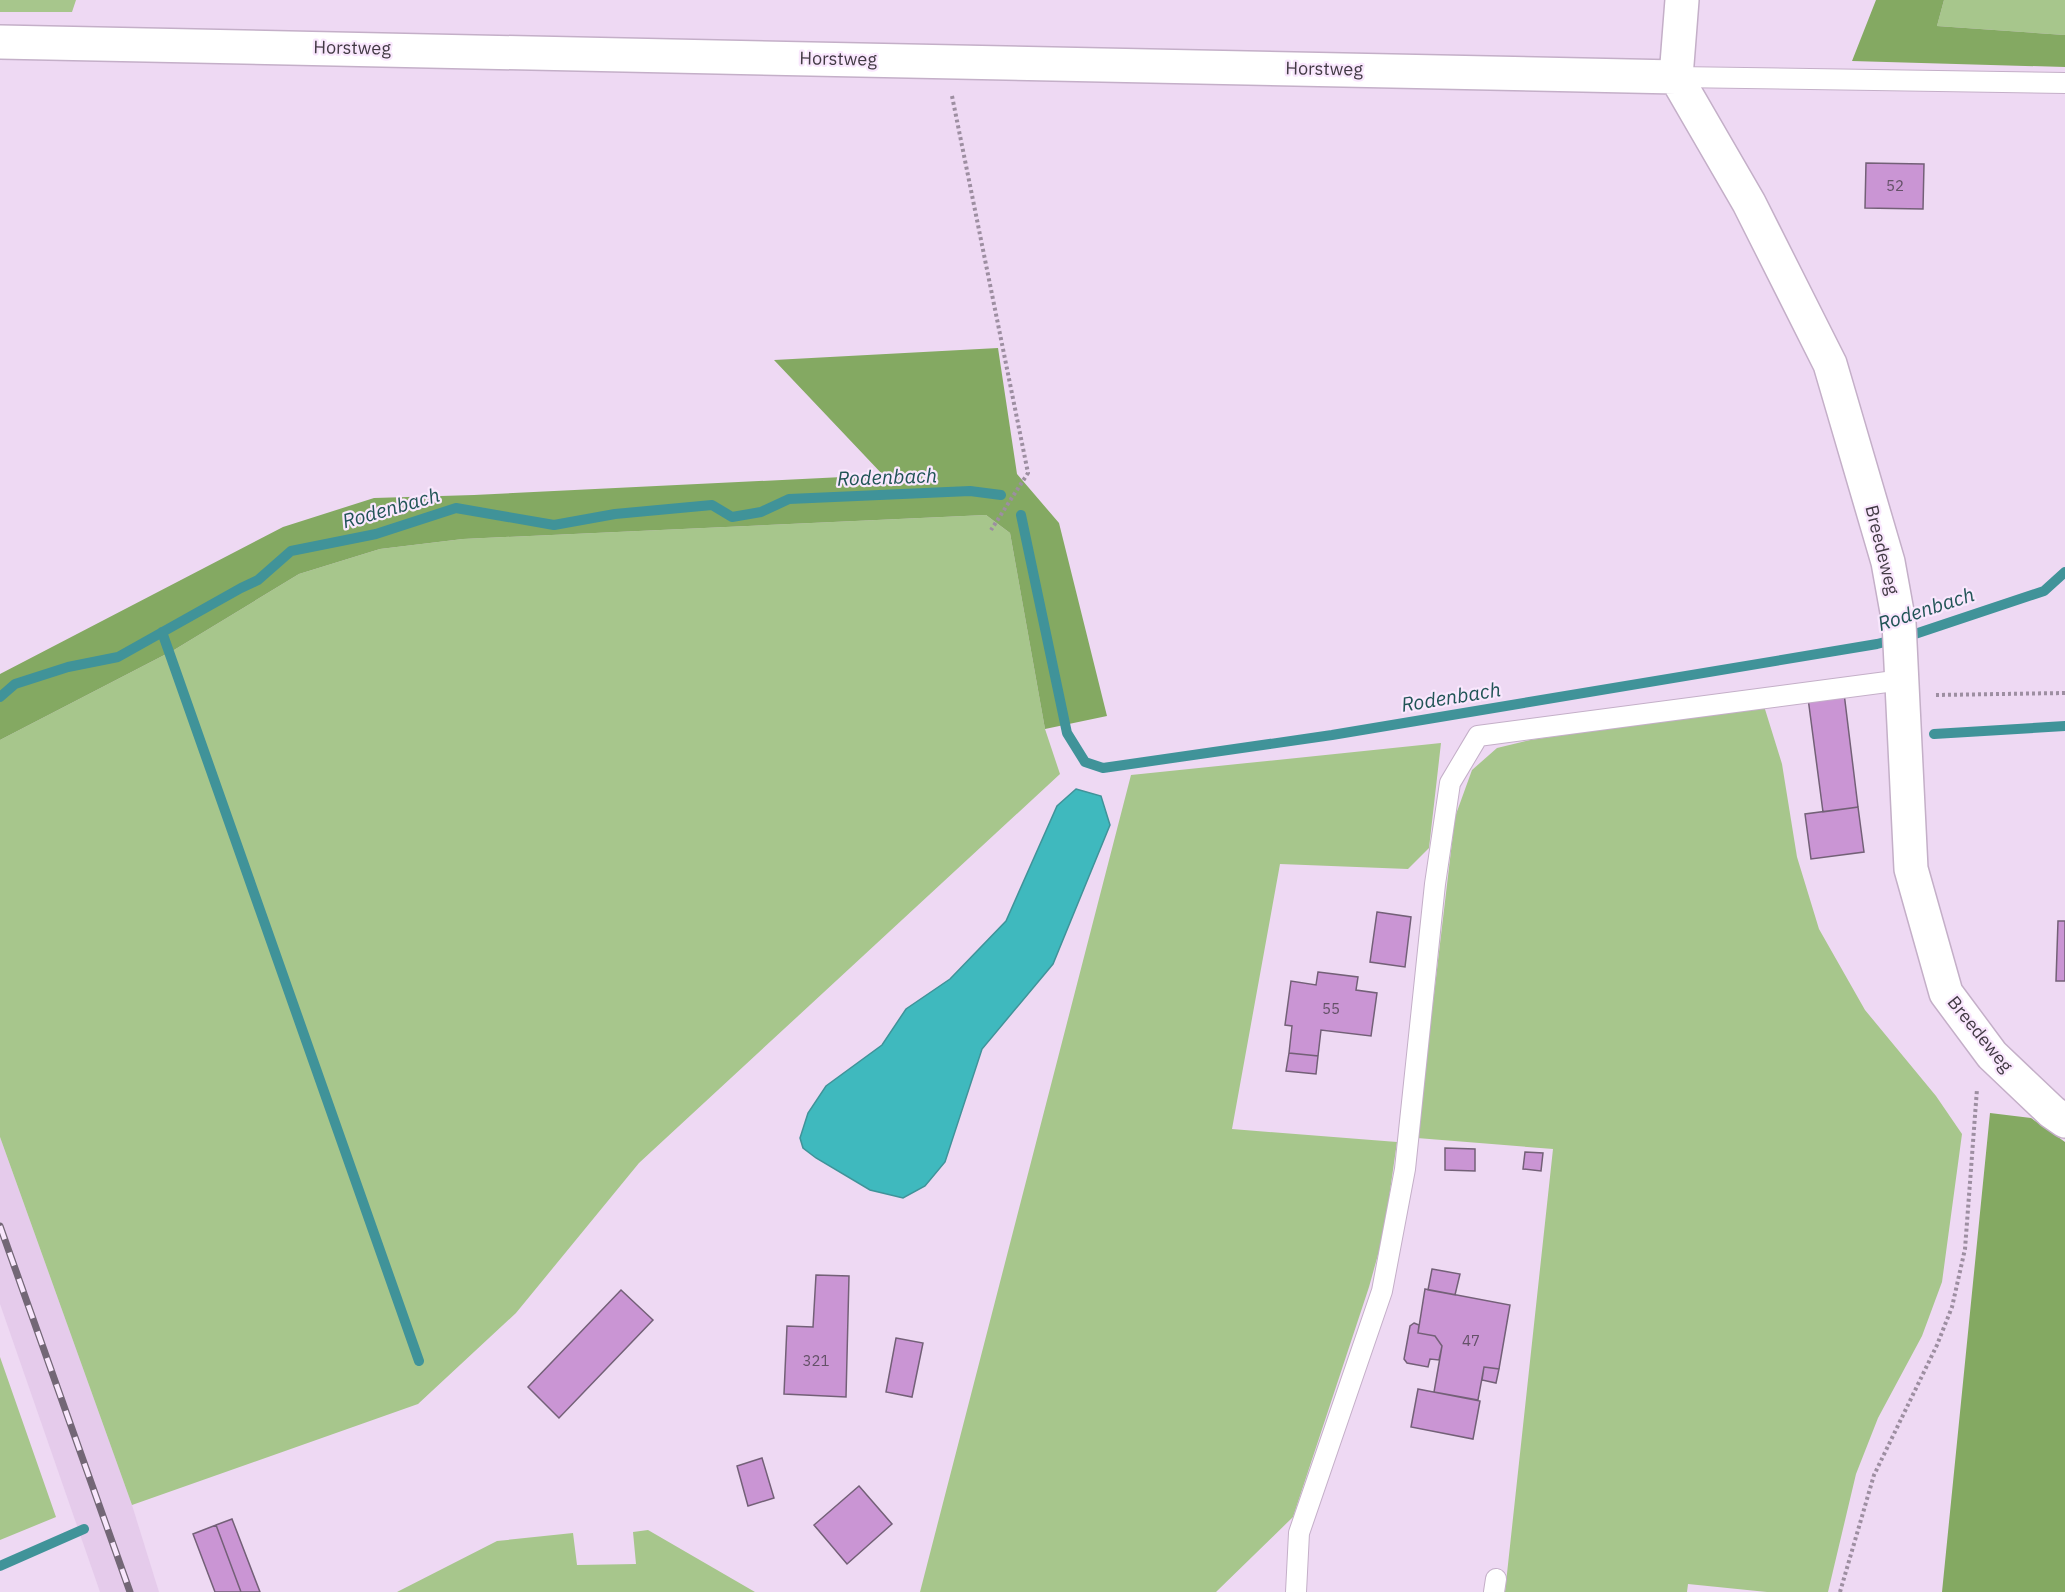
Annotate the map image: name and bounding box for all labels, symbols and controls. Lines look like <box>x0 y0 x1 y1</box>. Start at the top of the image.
street label: Horstweg <box>313 35 391 60</box>
street label: Horstweg <box>799 46 877 71</box>
street label: Horstweg <box>1285 56 1363 81</box>
house number: 52 <box>1886 176 1904 195</box>
water label: Rodenbach <box>836 461 938 492</box>
water label: Rodenbach <box>339 481 443 534</box>
street label: Breedeweg <box>1860 503 1905 597</box>
water label: Rodenbach <box>1874 580 1978 637</box>
water label: Rodenbach <box>1399 675 1503 718</box>
street label: Breedeweg <box>1943 991 2018 1077</box>
house number: 55 <box>1322 999 1340 1018</box>
house number: 47 <box>1462 1331 1480 1350</box>
house number: 321 <box>802 1351 830 1370</box>

